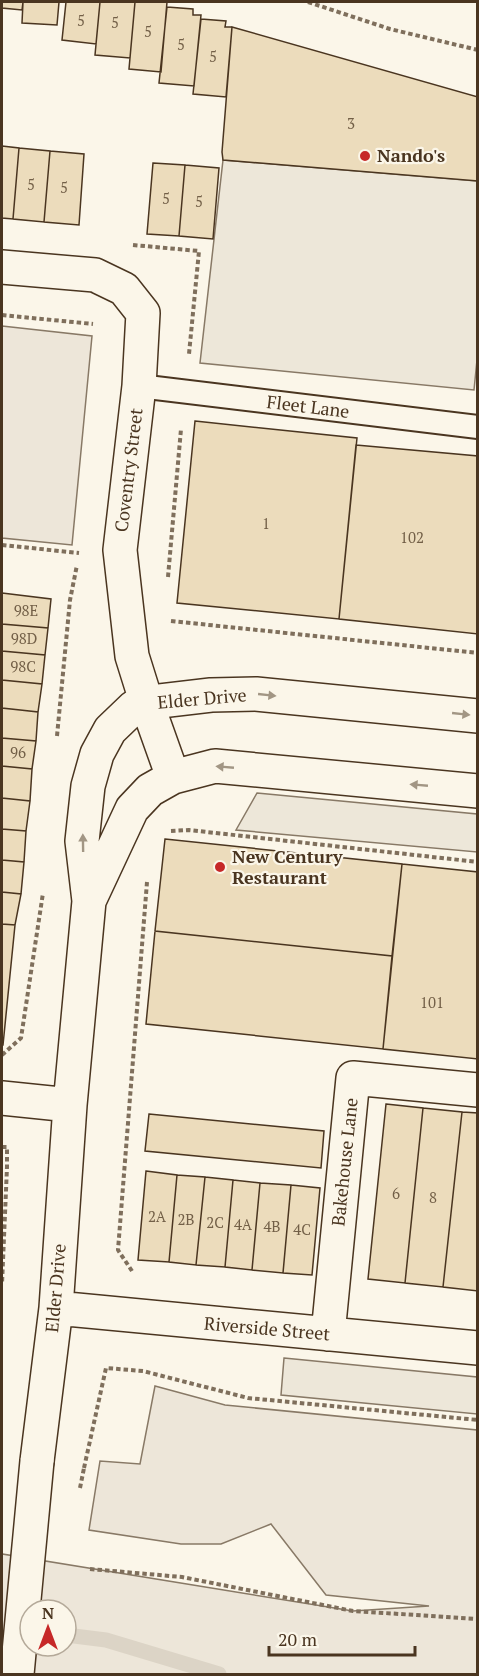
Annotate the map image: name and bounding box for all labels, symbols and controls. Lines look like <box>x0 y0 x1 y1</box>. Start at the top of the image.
house number: 5 <box>77 10 85 30</box>
house number: 5 <box>111 12 119 32</box>
house number: 5 <box>144 21 152 41</box>
house number: 5 <box>177 34 185 54</box>
house number: 5 <box>209 46 217 66</box>
house number: 3 <box>347 113 355 133</box>
place label: Nando's <box>377 143 445 167</box>
marker: Nando's <box>358 149 372 163</box>
house number: 5 <box>27 174 35 194</box>
house number: 5 <box>60 177 68 197</box>
house number: 5 <box>162 188 170 208</box>
house number: 5 <box>195 191 203 211</box>
street label: Fleet Lane <box>265 389 351 423</box>
street label: Coventry Street <box>108 406 148 533</box>
house number: 1 <box>262 513 270 533</box>
house number: 102 <box>400 527 424 547</box>
house number: 98E <box>14 600 38 620</box>
house number: 98D <box>11 628 37 648</box>
house number: 98C <box>10 656 36 676</box>
street label: Elder Drive <box>156 682 247 714</box>
one-way arrow <box>258 690 277 700</box>
one-way arrow <box>452 709 471 719</box>
house number: 96 <box>10 742 26 762</box>
one-way arrow <box>216 762 235 772</box>
one-way arrow <box>410 780 429 790</box>
one-way arrow <box>79 833 88 852</box>
place label: New Century Restaurant <box>232 844 343 889</box>
marker: New Century Restaurant <box>213 860 227 874</box>
house number: 101 <box>420 992 444 1012</box>
street label: Bakehouse Lane <box>325 1096 363 1227</box>
house number: 6 <box>392 1183 400 1203</box>
house number: 8 <box>429 1187 437 1207</box>
house number: 2A <box>148 1206 167 1226</box>
house number: 2B <box>177 1209 195 1229</box>
house number: 2C <box>206 1212 224 1232</box>
house number: 4A <box>234 1214 253 1234</box>
house number: 4B <box>263 1216 281 1236</box>
house number: 4C <box>293 1219 311 1239</box>
street label: Elder Drive <box>39 1242 71 1333</box>
street label: Riverside Street <box>203 1311 331 1345</box>
north arrow <box>18 1598 78 1658</box>
text: N <box>42 1602 54 1624</box>
scale bar <box>269 1619 414 1657</box>
text: 20 m <box>278 1627 318 1651</box>

